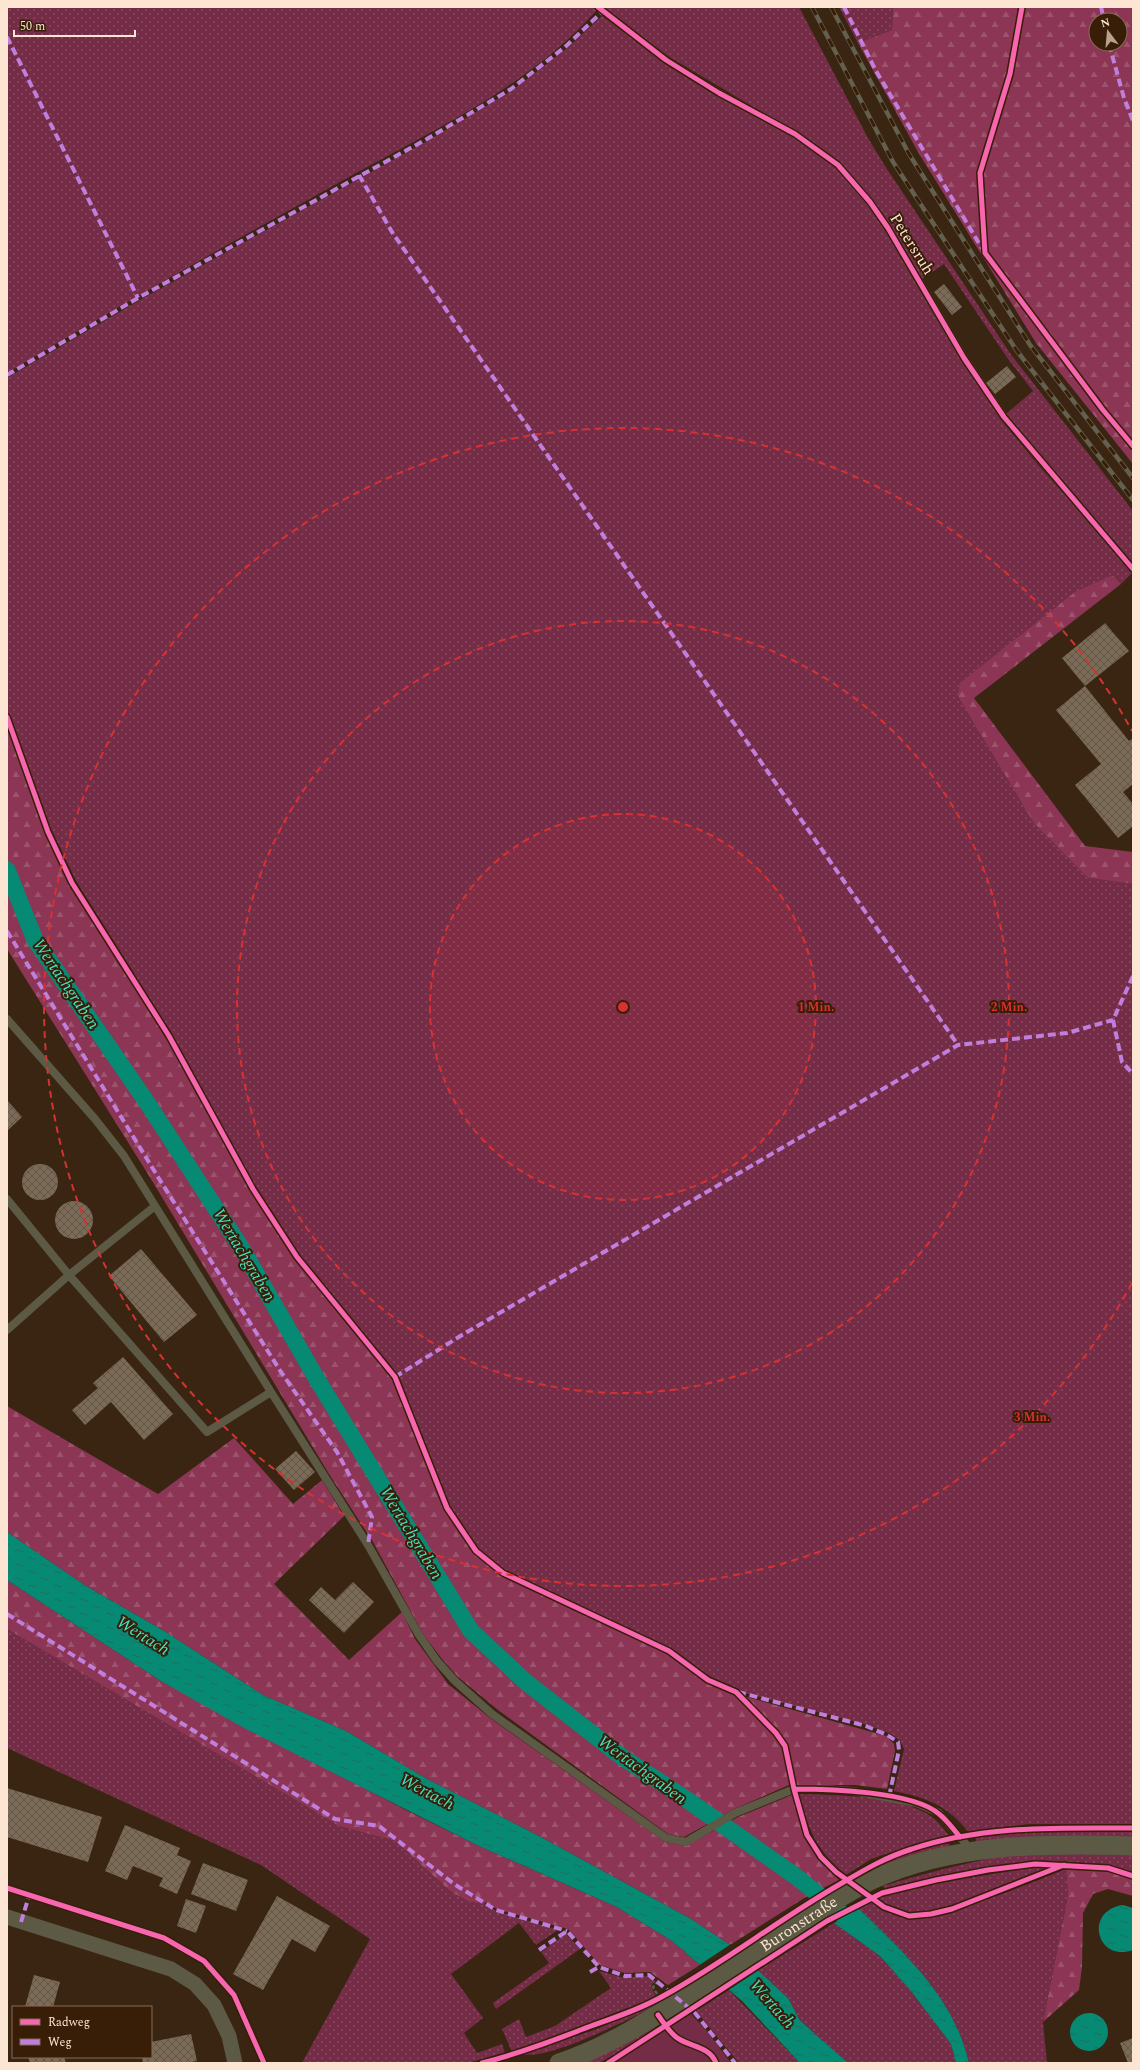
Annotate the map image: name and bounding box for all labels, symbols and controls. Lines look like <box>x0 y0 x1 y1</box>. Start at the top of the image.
scale bar <box>14 12 135 38</box>
north arrow <box>1088 12 1128 52</box>
text: N <box>1099 13 1112 32</box>
text: 50 m <box>20 17 45 36</box>
street label: Petersruh <box>884 208 940 280</box>
water label: Wertachgraben <box>26 933 106 1035</box>
text: 1 Min. <box>798 998 834 1017</box>
text: 2 Min. <box>991 998 1027 1017</box>
centre of rings <box>616 1000 630 1014</box>
water label: Wertachgraben <box>206 1203 282 1307</box>
text: 3 Min. <box>1014 1408 1050 1427</box>
water label: Wertachgraben <box>373 1481 449 1585</box>
water label: Wertach <box>111 1609 175 1663</box>
water label: Wertachgraben <box>592 1729 692 1811</box>
water label: Wertach <box>395 1767 459 1817</box>
street label: Buronstraße <box>755 1890 842 1958</box>
water label: Wertach <box>743 1973 801 2035</box>
legend <box>12 2006 152 2058</box>
text: Radweg <box>48 2013 90 2032</box>
text: Weg <box>48 2033 72 2052</box>

